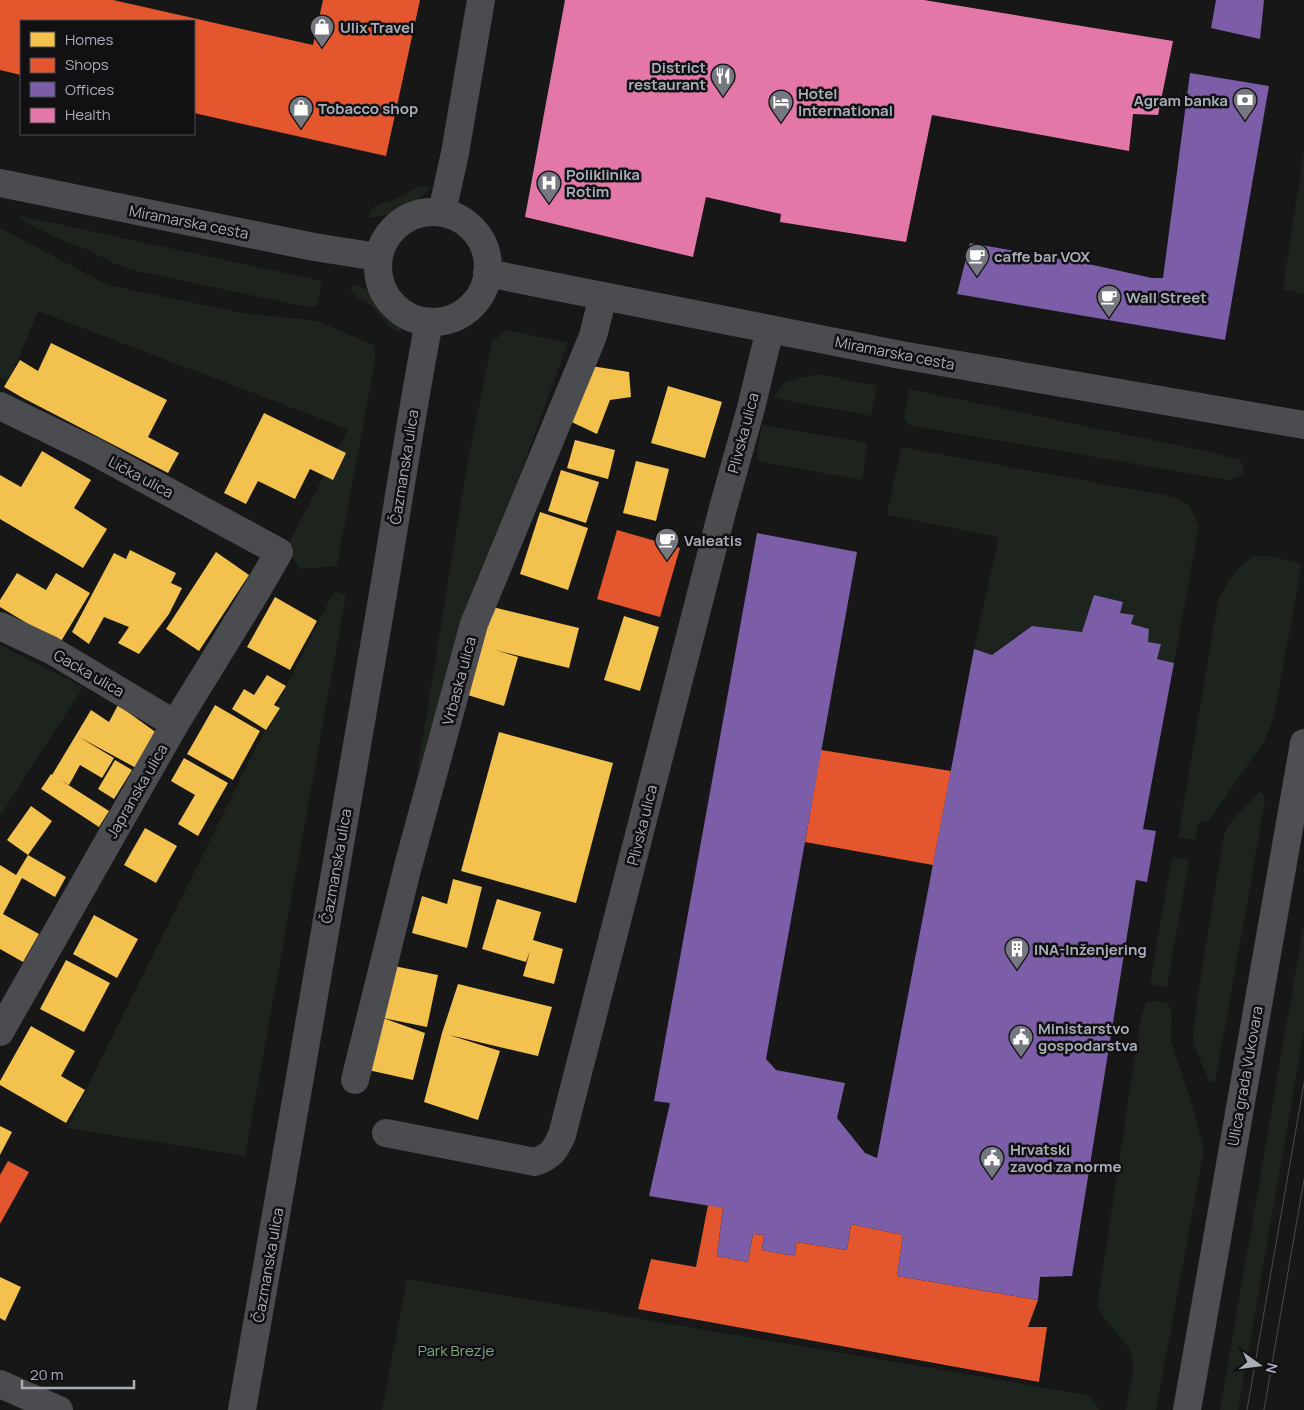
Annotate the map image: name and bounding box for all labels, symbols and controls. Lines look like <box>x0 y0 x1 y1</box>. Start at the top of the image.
shop icon: Ulix Travel <box>309 14 335 48</box>
place label: Ulix Travel <box>340 17 414 38</box>
legend <box>20 20 195 135</box>
text: Homes <box>65 29 114 50</box>
text: Shops <box>65 54 109 75</box>
place label: District restaurant <box>628 57 706 95</box>
restaurant icon: District restaurant <box>710 63 736 97</box>
text: Offices <box>65 79 114 100</box>
place label: Hotel International <box>798 83 893 121</box>
bank icon: Agram banka <box>1232 87 1258 121</box>
hotel icon: Hotel International <box>768 89 794 123</box>
place label: Agram banka <box>1134 90 1228 111</box>
shop icon: Tobacco shop <box>288 95 314 129</box>
place label: Tobacco shop <box>318 98 418 119</box>
text: Health <box>65 104 111 125</box>
place label: Poliklinika Rotim <box>566 164 640 202</box>
hospital icon: Poliklinika Rotim <box>536 170 562 204</box>
street label: Miramarska cesta <box>127 200 251 244</box>
cafe icon: caffe bar VOX <box>964 243 990 277</box>
place label: caffe bar VOX <box>994 246 1090 267</box>
cafe icon: Wall Street <box>1096 284 1122 318</box>
place label: Wall Street <box>1126 287 1207 308</box>
street label: Miramarska cesta <box>833 331 957 375</box>
street label: Plivska ulica <box>722 390 764 476</box>
street label: Čazmanska ulica <box>385 408 423 526</box>
street label: Lička ulica <box>105 451 177 503</box>
cafe icon: Valeatis <box>654 527 680 561</box>
place label: Valeatis <box>684 530 742 551</box>
street label: Vrbaska ulica <box>437 634 481 728</box>
street label: Gacka ulica <box>50 644 128 702</box>
street label: Japranska ulica <box>101 740 173 842</box>
street label: Plivska ulica <box>622 782 662 868</box>
street label: Čazmanska ulica <box>316 807 356 925</box>
building icon: INA-Inženjering <box>1004 936 1030 970</box>
place label: INA-Inženjering <box>1034 939 1147 960</box>
street label: Ulica grada Vukovara <box>1222 1004 1268 1148</box>
place label: Ministarstvo gospodarstva <box>1038 1018 1138 1056</box>
public building icon: Ministarstvo gospodarstva <box>1008 1024 1034 1058</box>
place label: Hrvatski zavod za norme <box>1010 1139 1122 1177</box>
public building icon: Hrvatski zavod za norme <box>979 1145 1005 1179</box>
street label: Čazmanska ulica <box>248 1206 288 1324</box>
park label: Park Brezje <box>418 1340 495 1361</box>
north arrow <box>1234 1340 1284 1390</box>
scale bar <box>22 1358 135 1390</box>
text: N <box>1262 1361 1283 1375</box>
text: 20 m <box>30 1364 63 1385</box>

